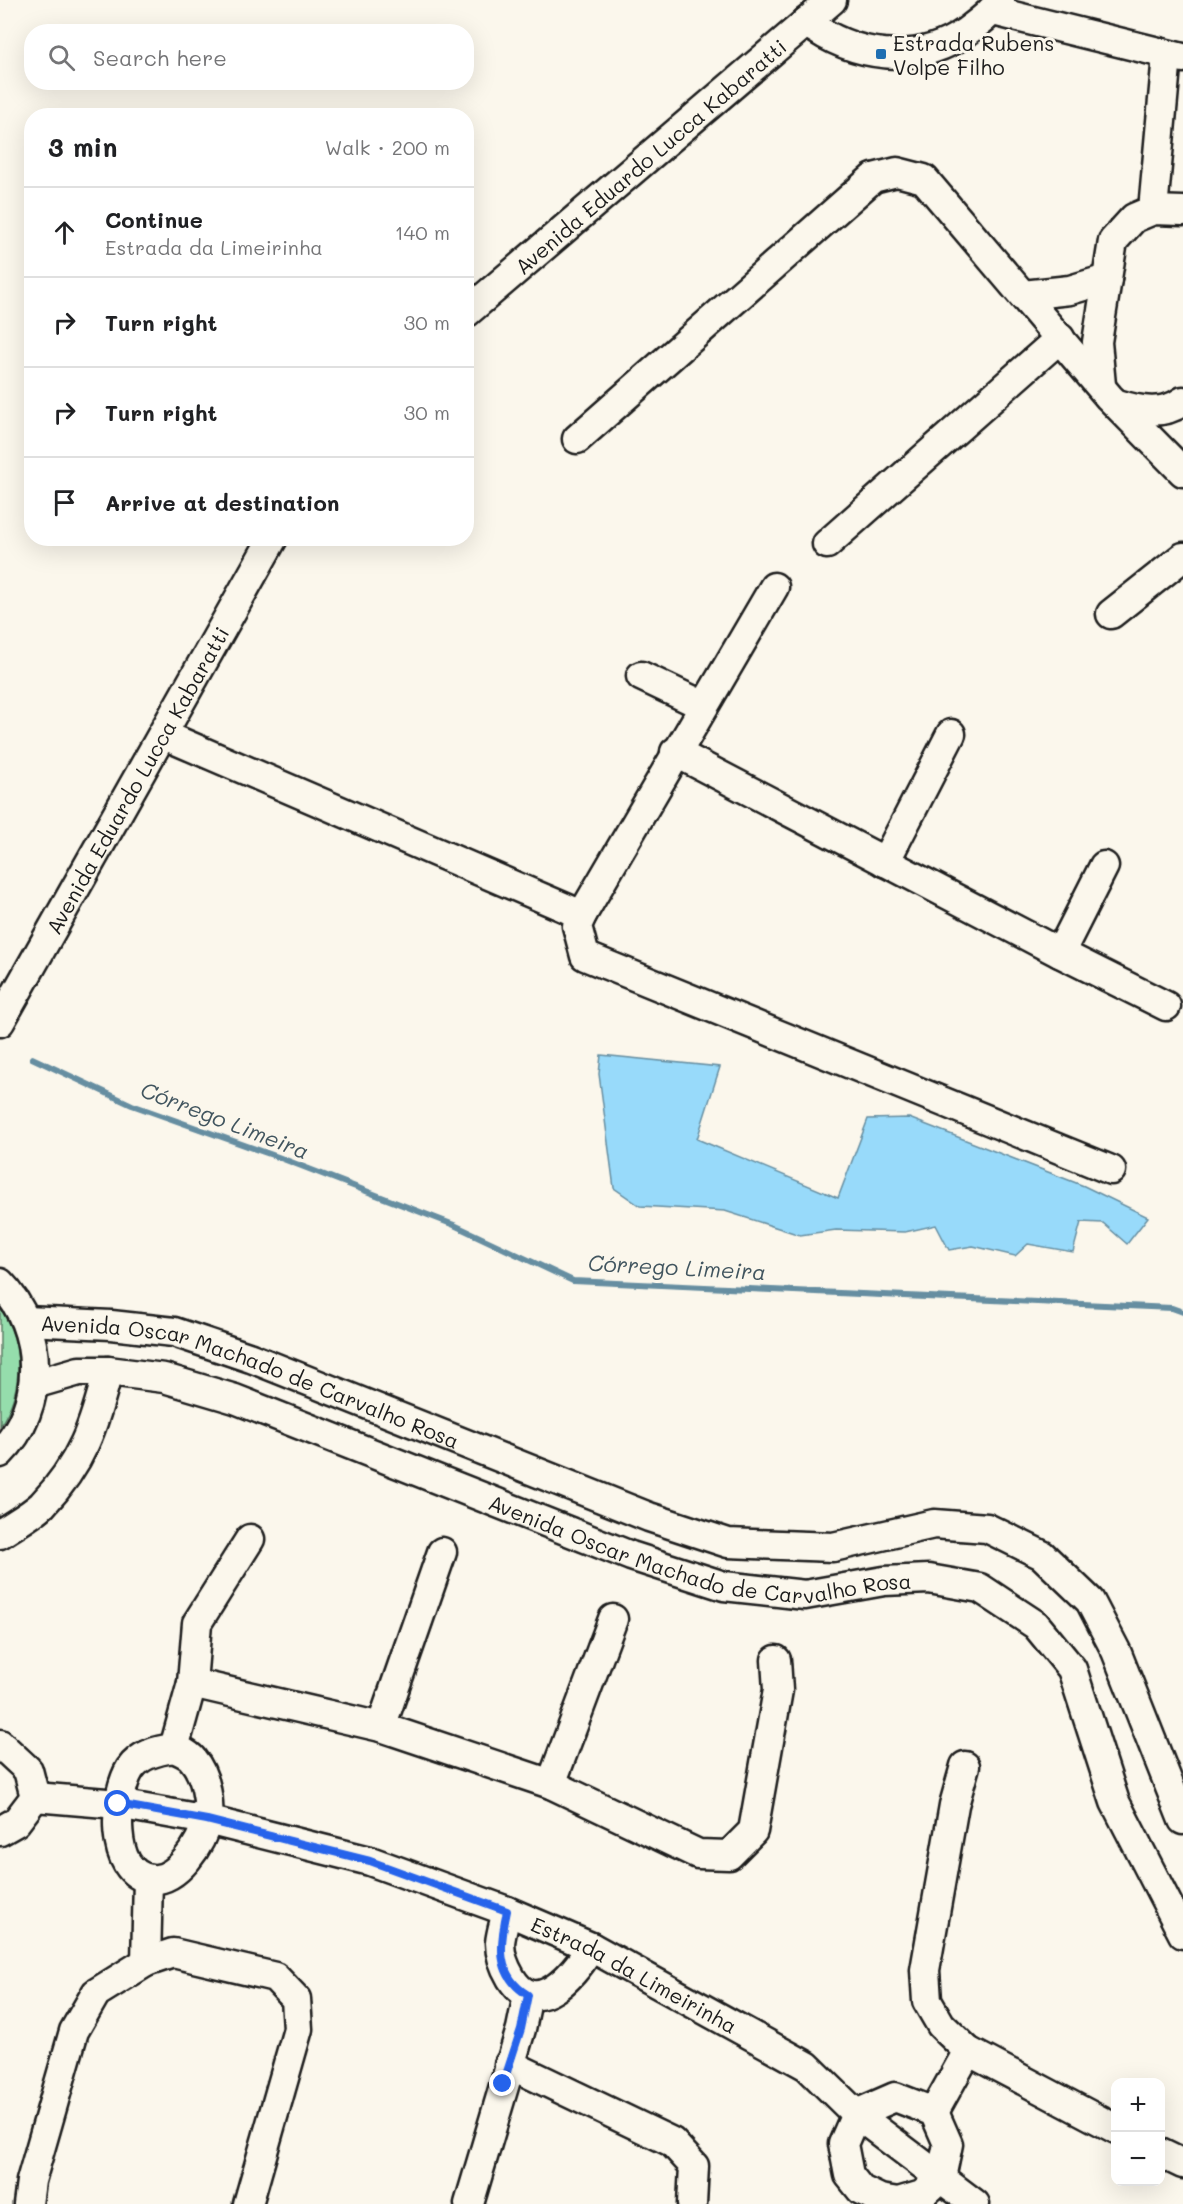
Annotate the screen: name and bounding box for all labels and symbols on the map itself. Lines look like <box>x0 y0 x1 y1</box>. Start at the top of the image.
place label: Estrada Rubens Volpe Filho <box>893 29 1054 80</box>
street label: Avenida Eduardo Lucca Kabaratti <box>509 32 791 279</box>
marker: Estrada Rubens Volpe Filho <box>874 47 888 61</box>
street label: Avenida Eduardo Lucca Kabaratti <box>39 621 234 938</box>
water label: Córrego Limeira <box>137 1075 313 1165</box>
water label: Córrego Limeira <box>587 1248 767 1286</box>
street label: Avenida Oscar Machado de Carvalho Rosa <box>40 1308 464 1453</box>
street label: Avenida Oscar Machado de Carvalho Rosa <box>485 1488 912 1609</box>
route start <box>104 1790 130 1816</box>
street label: Estrada da Limeirinha <box>527 1910 742 2039</box>
route end <box>489 2070 515 2096</box>

